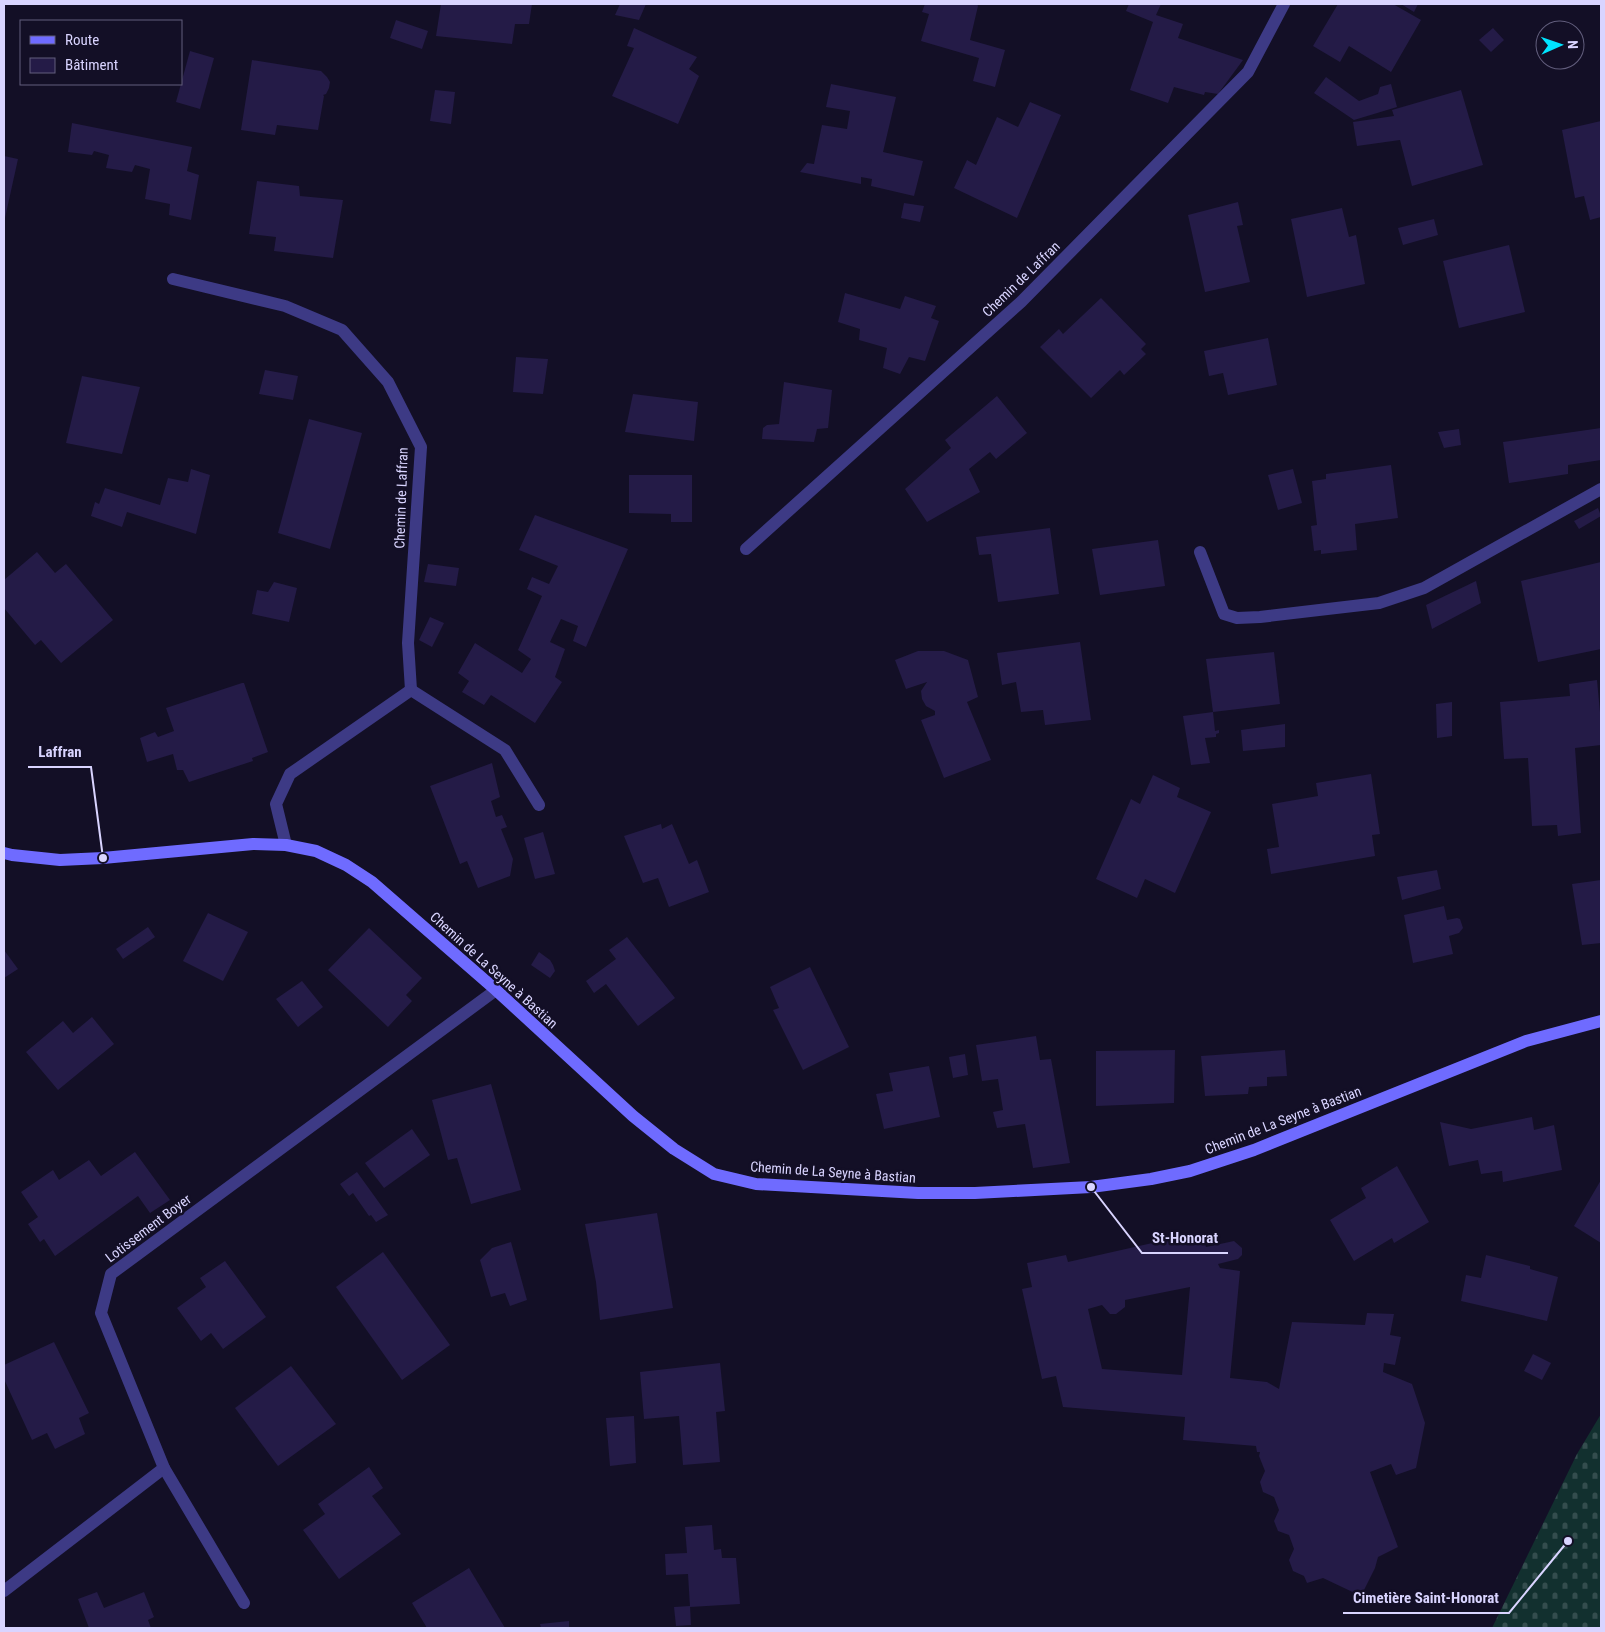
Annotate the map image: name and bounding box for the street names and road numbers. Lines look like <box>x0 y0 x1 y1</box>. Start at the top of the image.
street label: Chemin de Laffran <box>979 238 1063 320</box>
street label: Chemin de Laffran <box>391 447 411 549</box>
street label: Chemin de La Seyne à Bastian <box>427 909 561 1031</box>
street label: Chemin de La Seyne à Bastian <box>1203 1083 1363 1157</box>
street label: Chemin de La Seyne à Bastian <box>750 1158 916 1186</box>
street label: Lotissement Boyer <box>102 1191 194 1265</box>

